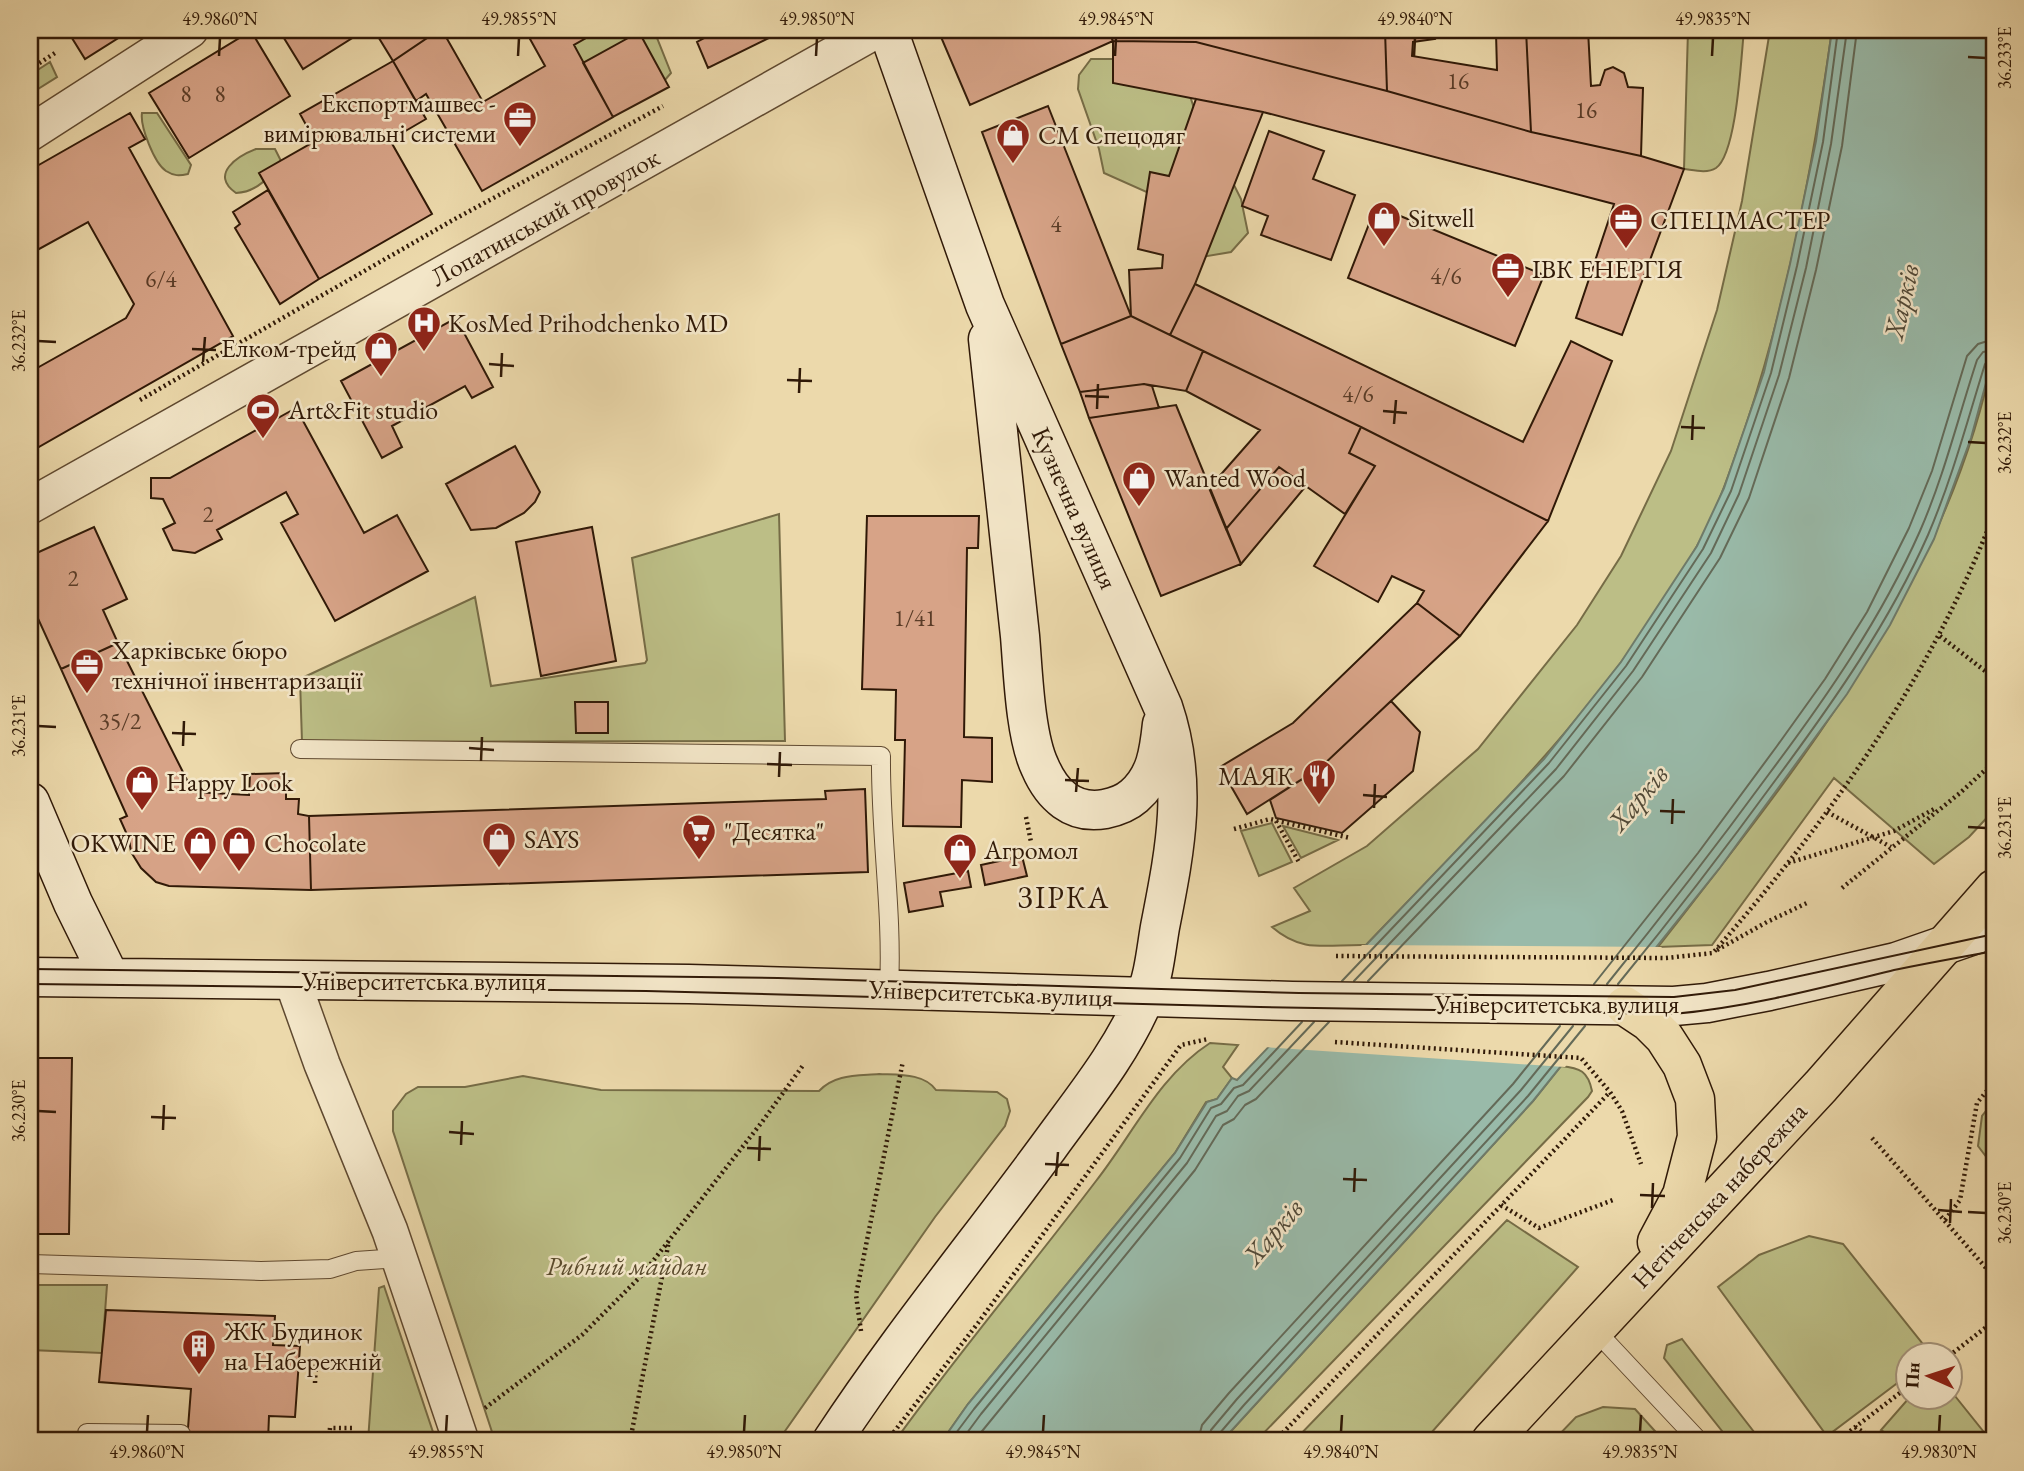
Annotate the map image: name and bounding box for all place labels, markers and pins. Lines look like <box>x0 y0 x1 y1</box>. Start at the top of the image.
place label: Експортмашвес - вимірювальні системи <box>264 86 496 150</box>
office icon: Експортмашвес - вимірювальні системи <box>501 99 539 148</box>
shop icon: СМ Спецодяг <box>994 116 1032 165</box>
place label: СМ Спецодяг <box>1038 118 1185 152</box>
shop icon: Sitwell <box>1365 199 1403 248</box>
place label: Sitwell <box>1408 201 1474 235</box>
office icon: СПЕЦМАСТЕР <box>1607 201 1645 250</box>
place label: СПЕЦМАСТЕР <box>1650 203 1830 237</box>
office icon: ІВК ЕНЕРГІЯ <box>1489 250 1527 299</box>
place label: ІВК ЕНЕРГІЯ <box>1532 252 1683 286</box>
hospital icon: KosMed Prihodchenko MD <box>405 304 443 353</box>
place label: KosMed Prihodchenko MD <box>448 306 728 340</box>
shop icon: Елком-трейд <box>362 329 400 378</box>
place label: Елком-трейд <box>221 331 356 365</box>
sports icon: Art&Fit studio <box>244 391 282 440</box>
place label: Art&Fit studio <box>287 393 438 427</box>
shop icon: Wanted Wood <box>1120 459 1158 508</box>
place label: Wanted Wood <box>1164 461 1307 495</box>
place label: Харківське бюро технічної інвентаризації <box>111 633 363 697</box>
office icon: Харківське бюро технічної інвентаризації <box>68 646 106 695</box>
restaurant icon: МАЯК <box>1300 757 1338 806</box>
place label: МАЯК <box>1218 759 1295 793</box>
shop icon: Happy Look <box>123 763 161 812</box>
place label: Happy Look <box>166 765 294 799</box>
supermarket icon: "Десятка" <box>680 812 718 861</box>
place label: "Десятка" <box>724 814 824 848</box>
shop icon: SAYS <box>480 820 518 869</box>
place label: SAYS <box>524 822 579 856</box>
shop icon: OKWINE <box>181 824 219 873</box>
shop icon: Chocolate <box>220 824 258 873</box>
place label: OKWINE <box>71 826 176 860</box>
place label: Chocolate <box>264 826 366 860</box>
shop icon: Агромол <box>941 831 979 880</box>
place label: Агромол <box>983 833 1078 867</box>
place label: ЖК Будинок на Набережній <box>223 1314 382 1378</box>
building icon: ЖК Будинок на Набережній <box>180 1327 218 1376</box>

